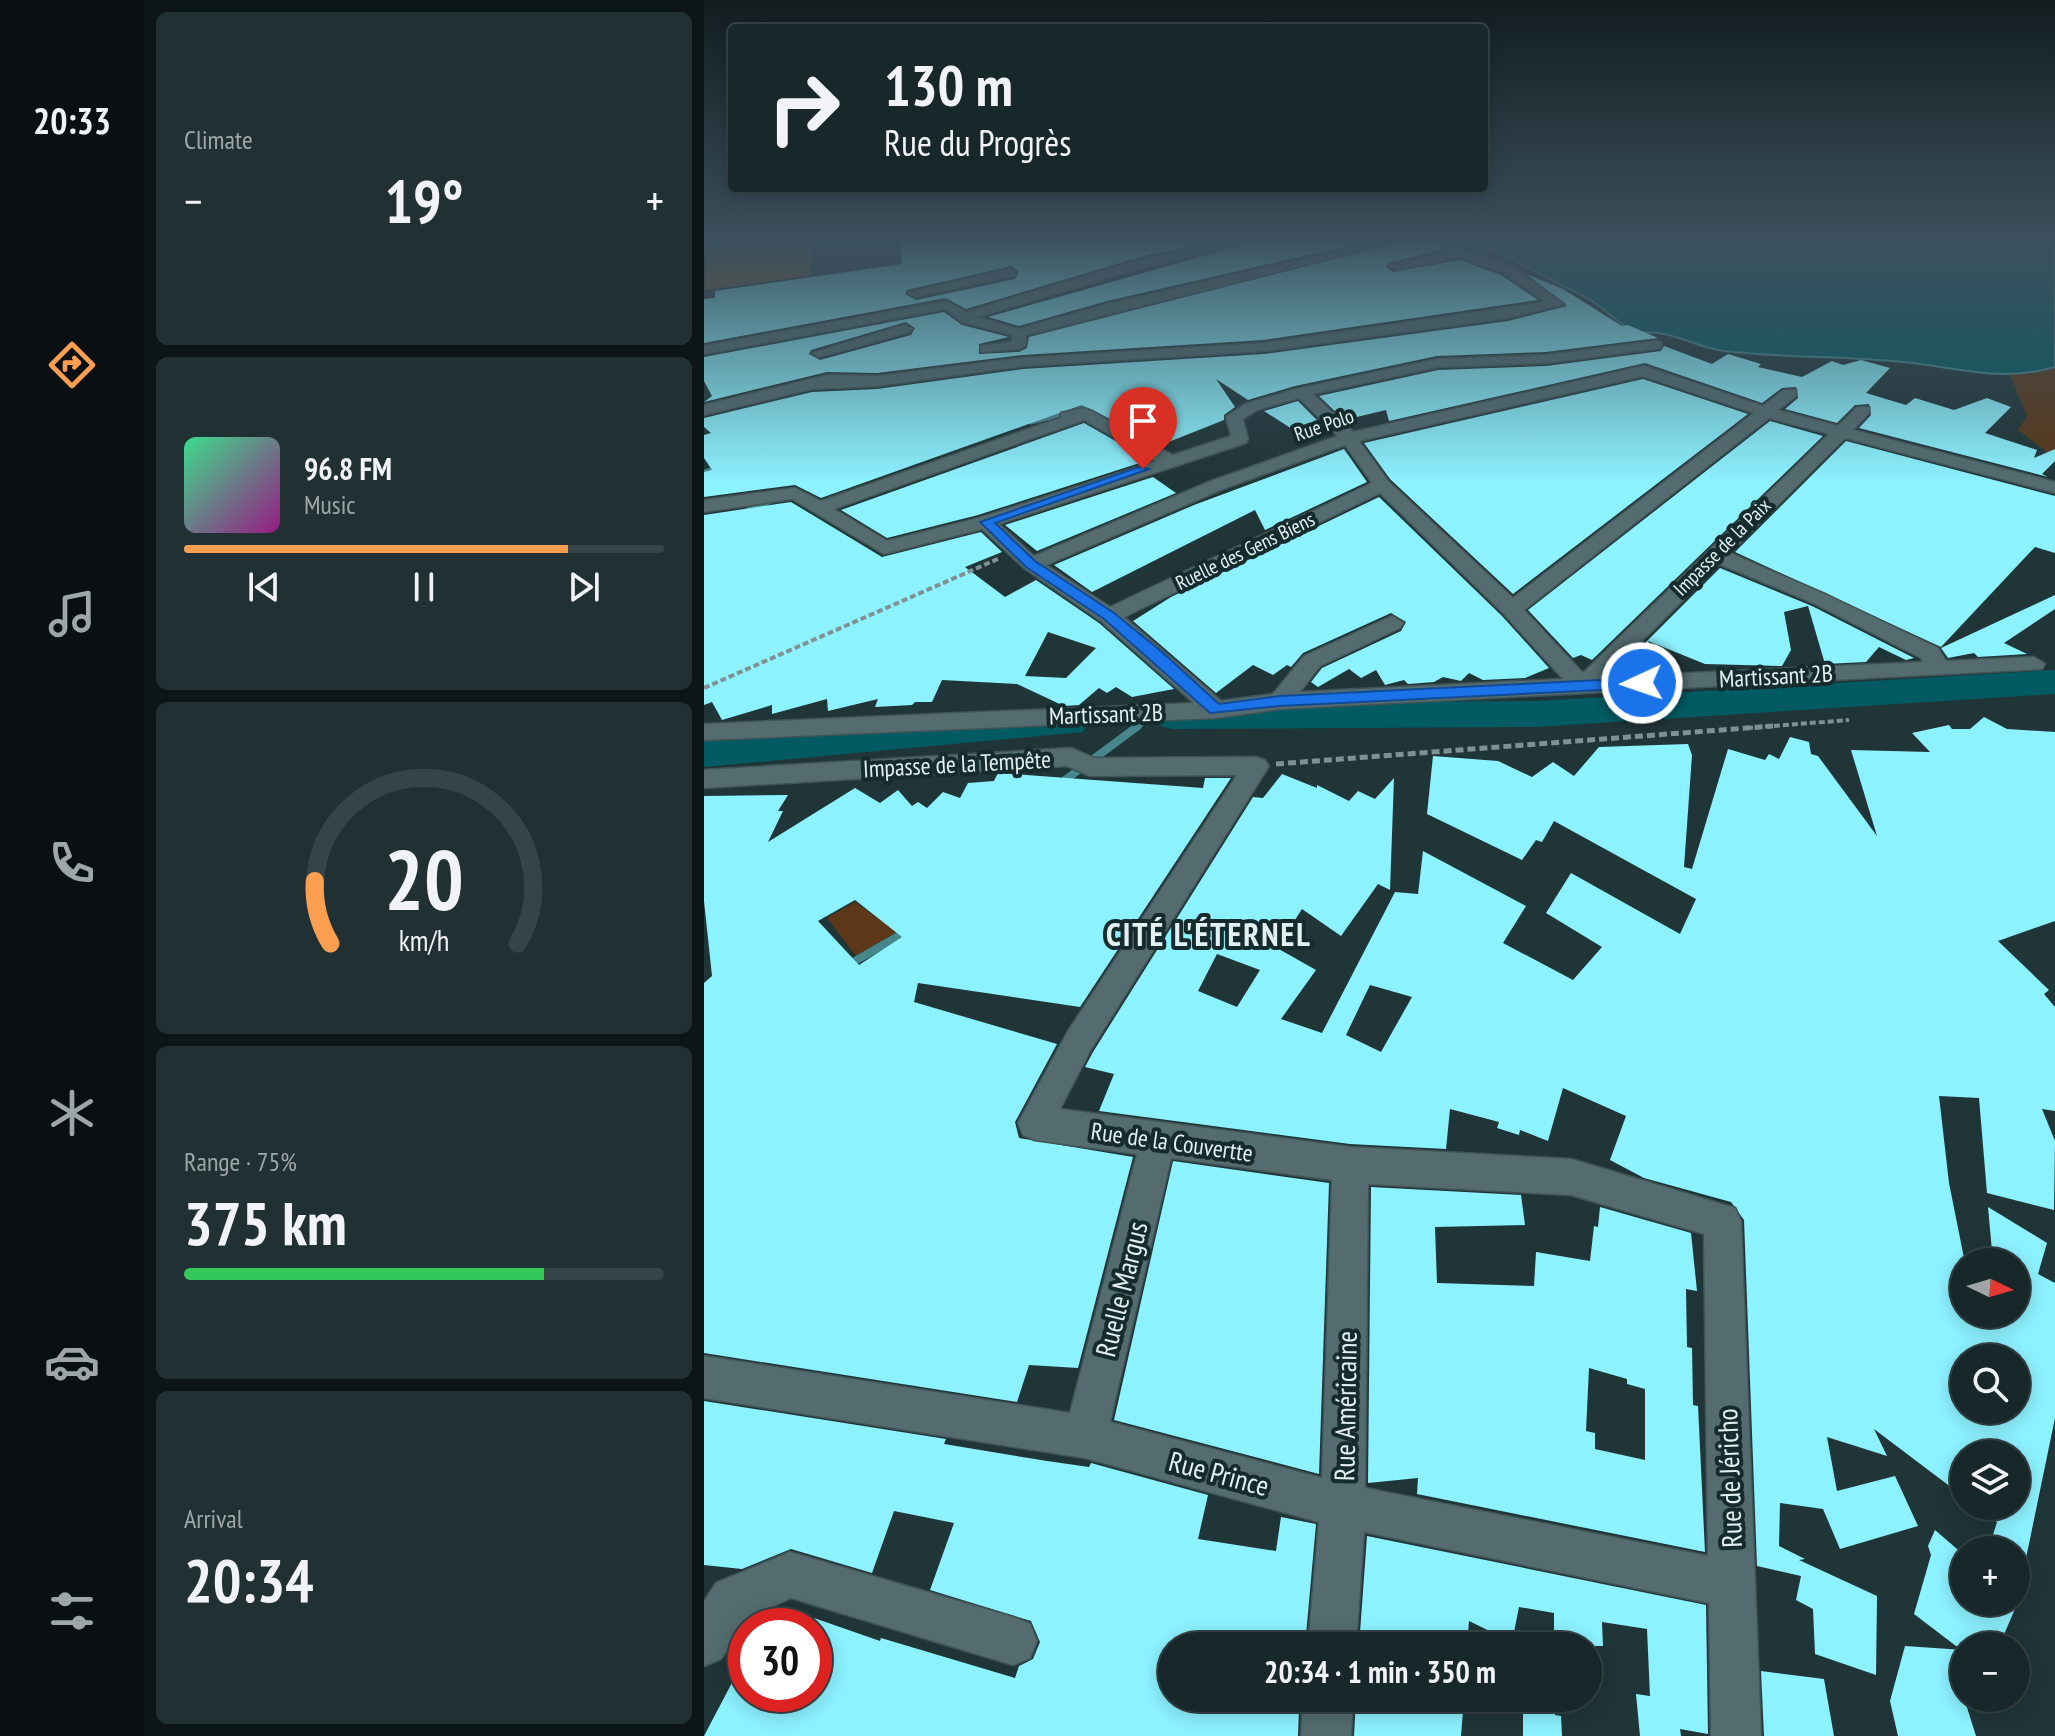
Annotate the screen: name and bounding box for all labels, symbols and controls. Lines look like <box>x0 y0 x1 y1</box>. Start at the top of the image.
text: 130 m <box>884 49 1013 121</box>
icon: right <box>752 56 856 160</box>
text: 20:33 <box>33 97 111 144</box>
text: Rue du Progrès <box>884 119 1071 166</box>
text: Climate <box>184 123 253 156</box>
text: 19° <box>384 162 464 240</box>
text: − <box>184 172 202 229</box>
text: + <box>646 172 664 229</box>
icon: directions <box>44 337 100 393</box>
pin <box>1109 387 1177 469</box>
icon: arrive <box>1121 399 1165 443</box>
street label: Rue Polo <box>1291 403 1357 447</box>
text: 96.8 FM <box>304 449 392 488</box>
text: Music <box>304 488 356 521</box>
street label: Impasse de la Paix <box>1668 493 1776 601</box>
street label: Ruelle des Gens Biens <box>1171 506 1319 596</box>
icon: previous <box>242 565 286 609</box>
icon: pause <box>402 565 446 609</box>
icon: next <box>562 565 606 609</box>
icon: music <box>44 586 100 642</box>
position arrow <box>1600 641 1684 725</box>
street label: Martissant 2B <box>1718 658 1834 694</box>
street label: Martissant 2B <box>1048 697 1164 731</box>
street label: Impasse de la Tempête <box>862 744 1052 784</box>
text: 20 <box>384 825 464 933</box>
icon: phone <box>44 835 100 891</box>
district label: CITÉ L'ÉTERNEL <box>1106 913 1312 955</box>
text: km/h <box>399 922 449 959</box>
icon: climate <box>44 1085 100 1141</box>
street label: Rue de la Couvertte <box>1089 1115 1255 1169</box>
text: Range · 75% <box>184 1145 297 1178</box>
text: 375 km <box>184 1184 347 1262</box>
street label: Ruelle Margus <box>1086 1218 1156 1360</box>
north arrow <box>1950 1248 2030 1328</box>
map controls <box>1950 1248 2030 1712</box>
street label: Rue Américaine <box>1325 1331 1365 1481</box>
icon: car <box>44 1334 100 1390</box>
button: search <box>1950 1344 2030 1424</box>
street label: Rue de Jéricho <box>1708 1408 1750 1548</box>
button: layers <box>1950 1440 2030 1520</box>
street label: Rue Prince <box>1165 1442 1273 1504</box>
text: Arrival <box>184 1502 243 1535</box>
button: + <box>1950 1536 2030 1616</box>
text: 20:34 <box>184 1541 314 1619</box>
icon: filters <box>44 1583 100 1639</box>
speed limit sign: 30 <box>728 1608 832 1712</box>
button: − <box>1950 1632 2030 1712</box>
text: 20:34 · 1 min · 350 m <box>1264 1652 1496 1691</box>

